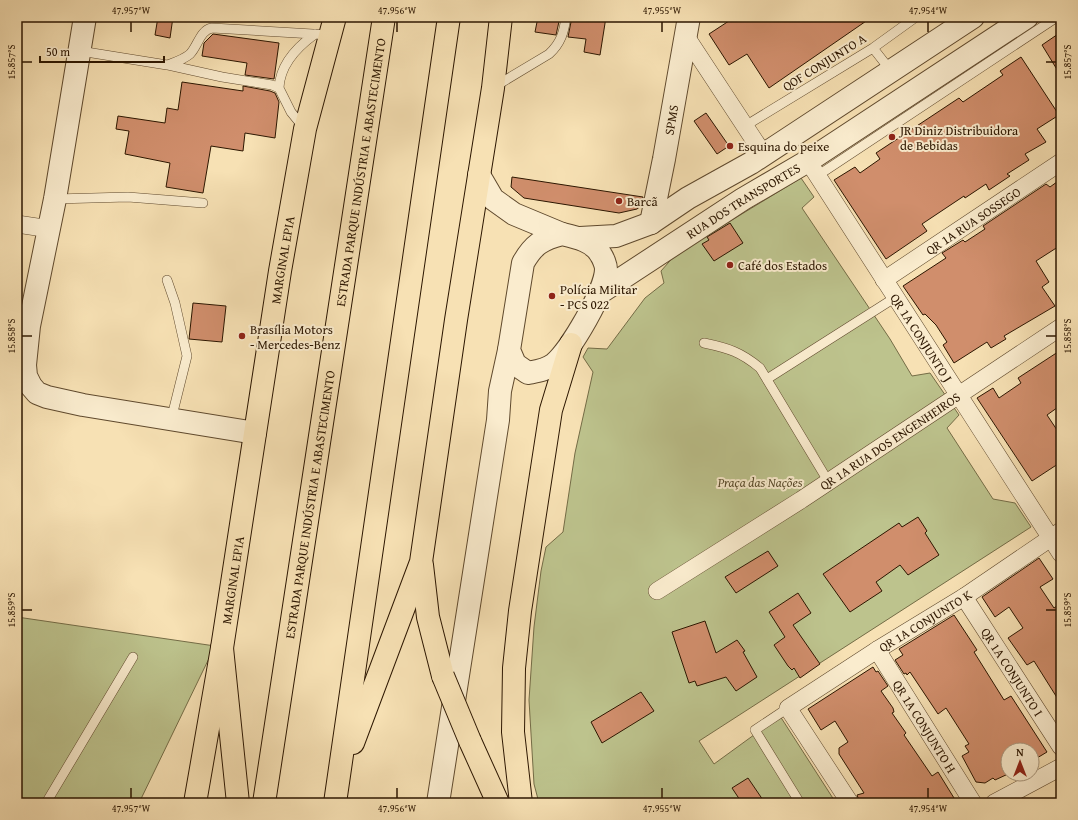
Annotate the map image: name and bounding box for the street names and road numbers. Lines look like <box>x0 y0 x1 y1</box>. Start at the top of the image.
street label: QOF CONJUNTO A <box>779 29 870 96</box>
street label: ESTRADA PARQUE INDÚSTRIA E ABASTECIMENTO <box>331 37 391 308</box>
street label: SPMS <box>659 103 683 137</box>
street label: RUA DOS TRANSPORTES <box>683 159 804 244</box>
street label: QR 1A RUA SOSSEGO <box>922 182 1025 260</box>
street label: MARGINAL EPIA <box>266 215 300 305</box>
street label: QR 1A CONJUNTO J <box>886 290 957 386</box>
street label: ESTRADA PARQUE INDÚSTRIA E ABASTECIMENTO <box>280 369 340 640</box>
street label: QR 1A RUA DOS ENGENHEIROS <box>816 388 964 495</box>
street label: MARGINAL EPIA <box>217 535 249 626</box>
street label: QR 1A CONJUNTO K <box>875 585 976 657</box>
street label: QR 1A CONJUNTO I <box>976 624 1048 720</box>
street label: QR 1A CONJUNTO H <box>888 676 961 777</box>

